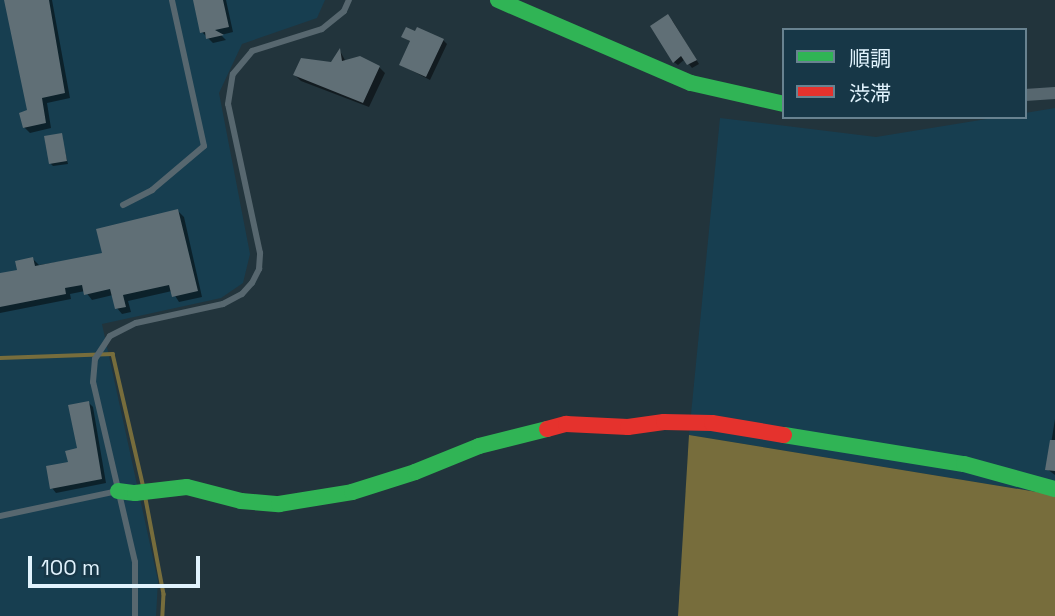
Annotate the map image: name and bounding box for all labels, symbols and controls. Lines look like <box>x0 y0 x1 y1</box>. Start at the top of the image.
legend <box>782 28 1027 119</box>
text: 順調 <box>849 45 891 72</box>
text: 渋滞 <box>849 80 891 107</box>
scale bar <box>32 542 203 586</box>
text: 100 m <box>41 554 100 581</box>

